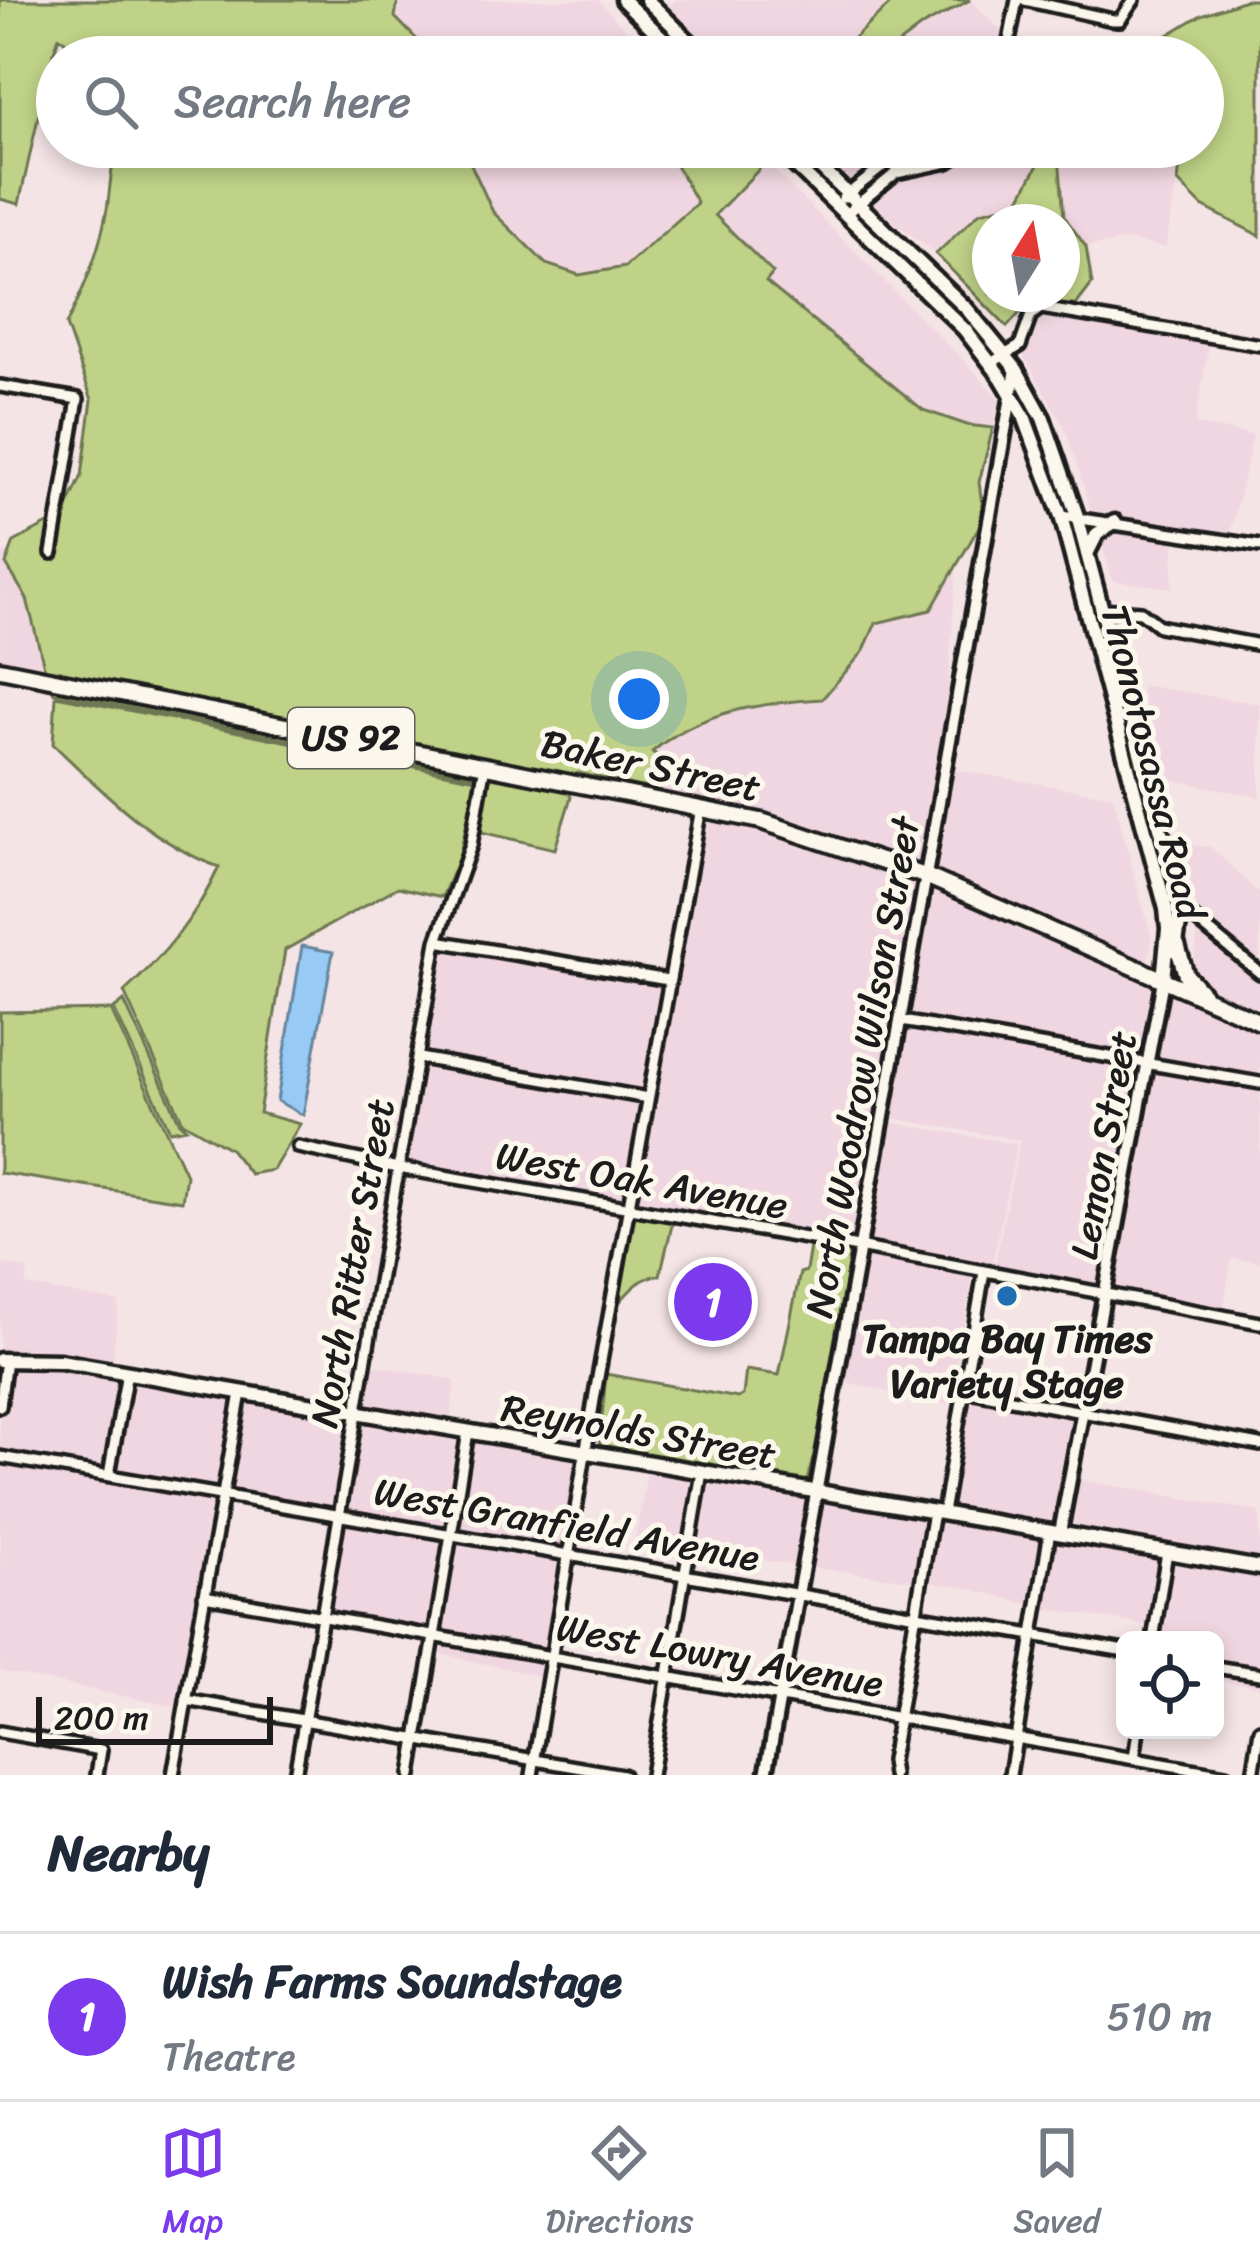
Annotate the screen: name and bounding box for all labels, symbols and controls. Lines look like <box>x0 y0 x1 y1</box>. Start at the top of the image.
search box <box>36 36 1224 168</box>
text: Search here <box>174 62 411 142</box>
icon: search <box>78 69 144 135</box>
north arrow <box>972 204 1080 312</box>
street label: Thonotosassa Road <box>1081 597 1226 929</box>
your location <box>609 669 669 729</box>
road number: US 92 <box>288 708 414 768</box>
street label: Baker Street <box>535 708 767 822</box>
street label: North Woodrow Wilson Street <box>784 810 940 1323</box>
street label: Lemon Street <box>1049 1025 1157 1265</box>
street label: North Ritter Street <box>289 1093 415 1433</box>
street label: West Oak Avenue <box>491 1120 793 1240</box>
pin: 1 <box>674 1257 752 1347</box>
marker: Tampa Bay Times Variety Stage <box>994 1283 1020 1309</box>
place label: Tampa Bay Times Variety Stage <box>862 1304 1153 1418</box>
street label: Reynolds Street <box>496 1373 782 1489</box>
street label: West Granfield Avenue <box>369 1456 765 1592</box>
street label: West Lowry Avenue <box>551 1592 889 1718</box>
map controls <box>1116 1631 1224 1739</box>
button: locate <box>1116 1631 1224 1739</box>
text: 200 m <box>54 1689 149 1747</box>
scale bar <box>36 1691 273 1744</box>
text: Nearby <box>48 1808 209 1898</box>
text: Wish Farms Soundstage <box>162 1942 622 2022</box>
text: 1 <box>79 1982 95 2051</box>
text: 510 m <box>1107 1982 1212 2051</box>
text: Theatre <box>162 2022 296 2091</box>
tab: Map <box>160 2120 226 2250</box>
tab: Directions <box>546 2120 693 2250</box>
tab: Saved <box>1013 2120 1100 2250</box>

